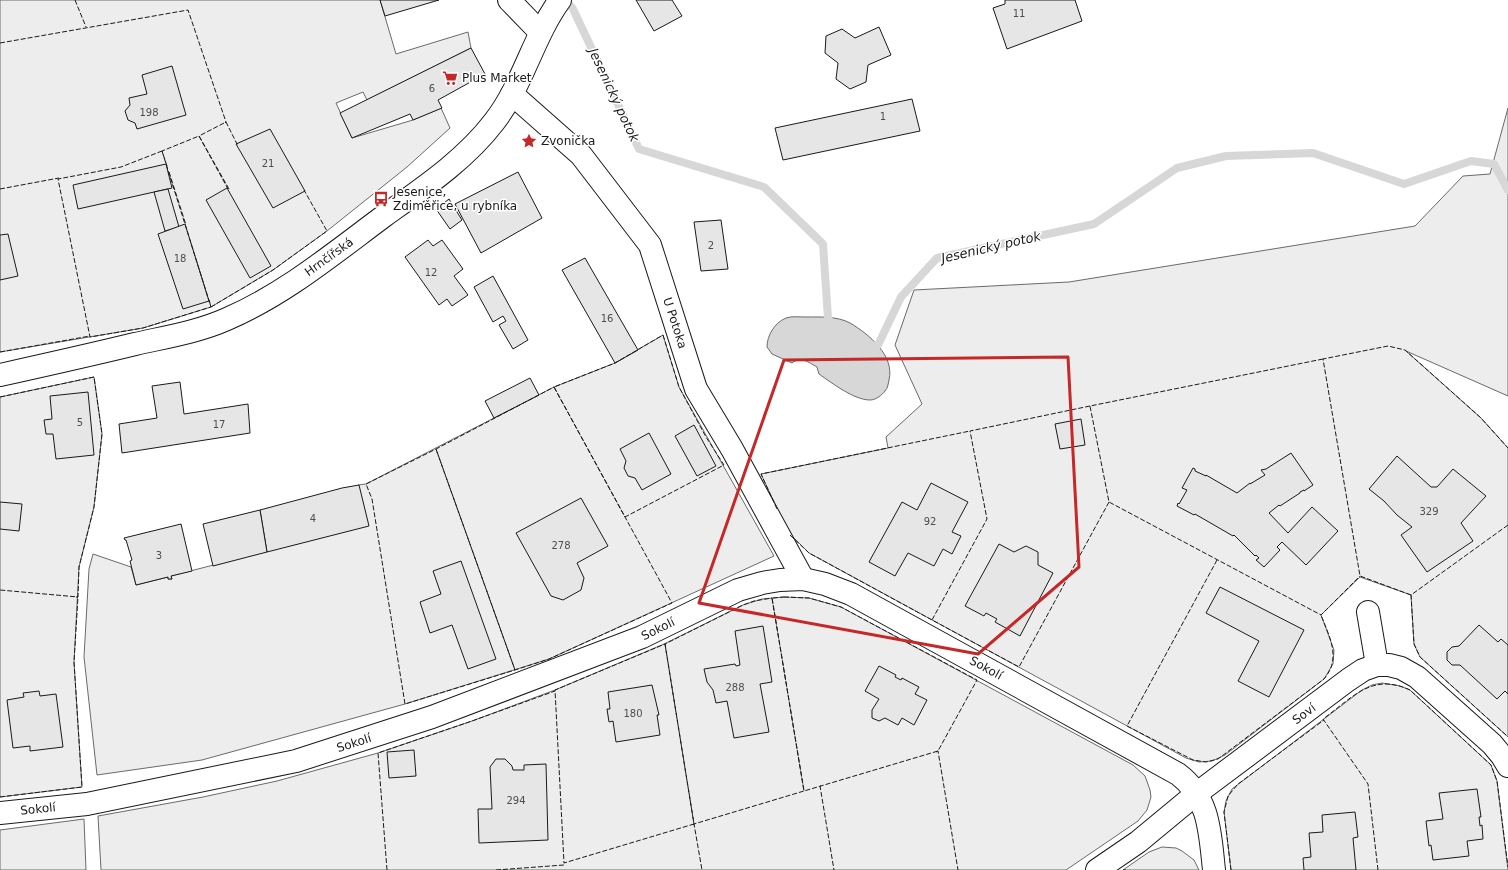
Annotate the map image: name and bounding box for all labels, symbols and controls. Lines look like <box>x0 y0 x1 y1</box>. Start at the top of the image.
house number: 11 <box>1013 8 1025 19</box>
water label: Jesenický potok <box>584 43 642 145</box>
supermarket icon: Plus Market <box>441 69 459 87</box>
place label: Plus Market <box>462 71 532 85</box>
house number: 6 <box>429 83 435 94</box>
house number: 198 <box>139 107 159 118</box>
house number: 1 <box>880 111 886 122</box>
place icon: Zvonička <box>520 132 538 150</box>
place label: Zvonička <box>541 134 595 148</box>
house number: 21 <box>262 158 274 169</box>
place label: Jesenice, Zdiměřice, u rybníka <box>392 185 517 213</box>
bus stop icon: Jesenice, Zdiměřice, u rybníka <box>372 190 390 208</box>
water label: Jesenický potok <box>937 228 1043 266</box>
street label: Hrnčířská <box>302 235 356 279</box>
house number: 2 <box>708 240 714 251</box>
house number: 18 <box>174 253 186 264</box>
house number: 12 <box>425 267 437 278</box>
street label: U Potoka <box>660 296 690 350</box>
house number: 16 <box>601 313 613 324</box>
house number: 5 <box>77 417 83 428</box>
house number: 17 <box>213 419 225 430</box>
house number: 329 <box>1419 506 1439 517</box>
house number: 4 <box>310 513 316 524</box>
house number: 92 <box>924 516 936 527</box>
house number: 278 <box>551 540 571 551</box>
house number: 3 <box>156 550 162 561</box>
street label: Sokolí <box>639 615 678 643</box>
street label: Sokolí <box>967 653 1005 683</box>
house number: 288 <box>725 682 745 693</box>
street label: Soví <box>1290 700 1319 727</box>
house number: 180 <box>623 708 643 719</box>
street label: Sokolí <box>335 731 374 755</box>
house number: 294 <box>506 795 526 806</box>
street label: Sokolí <box>20 800 57 818</box>

